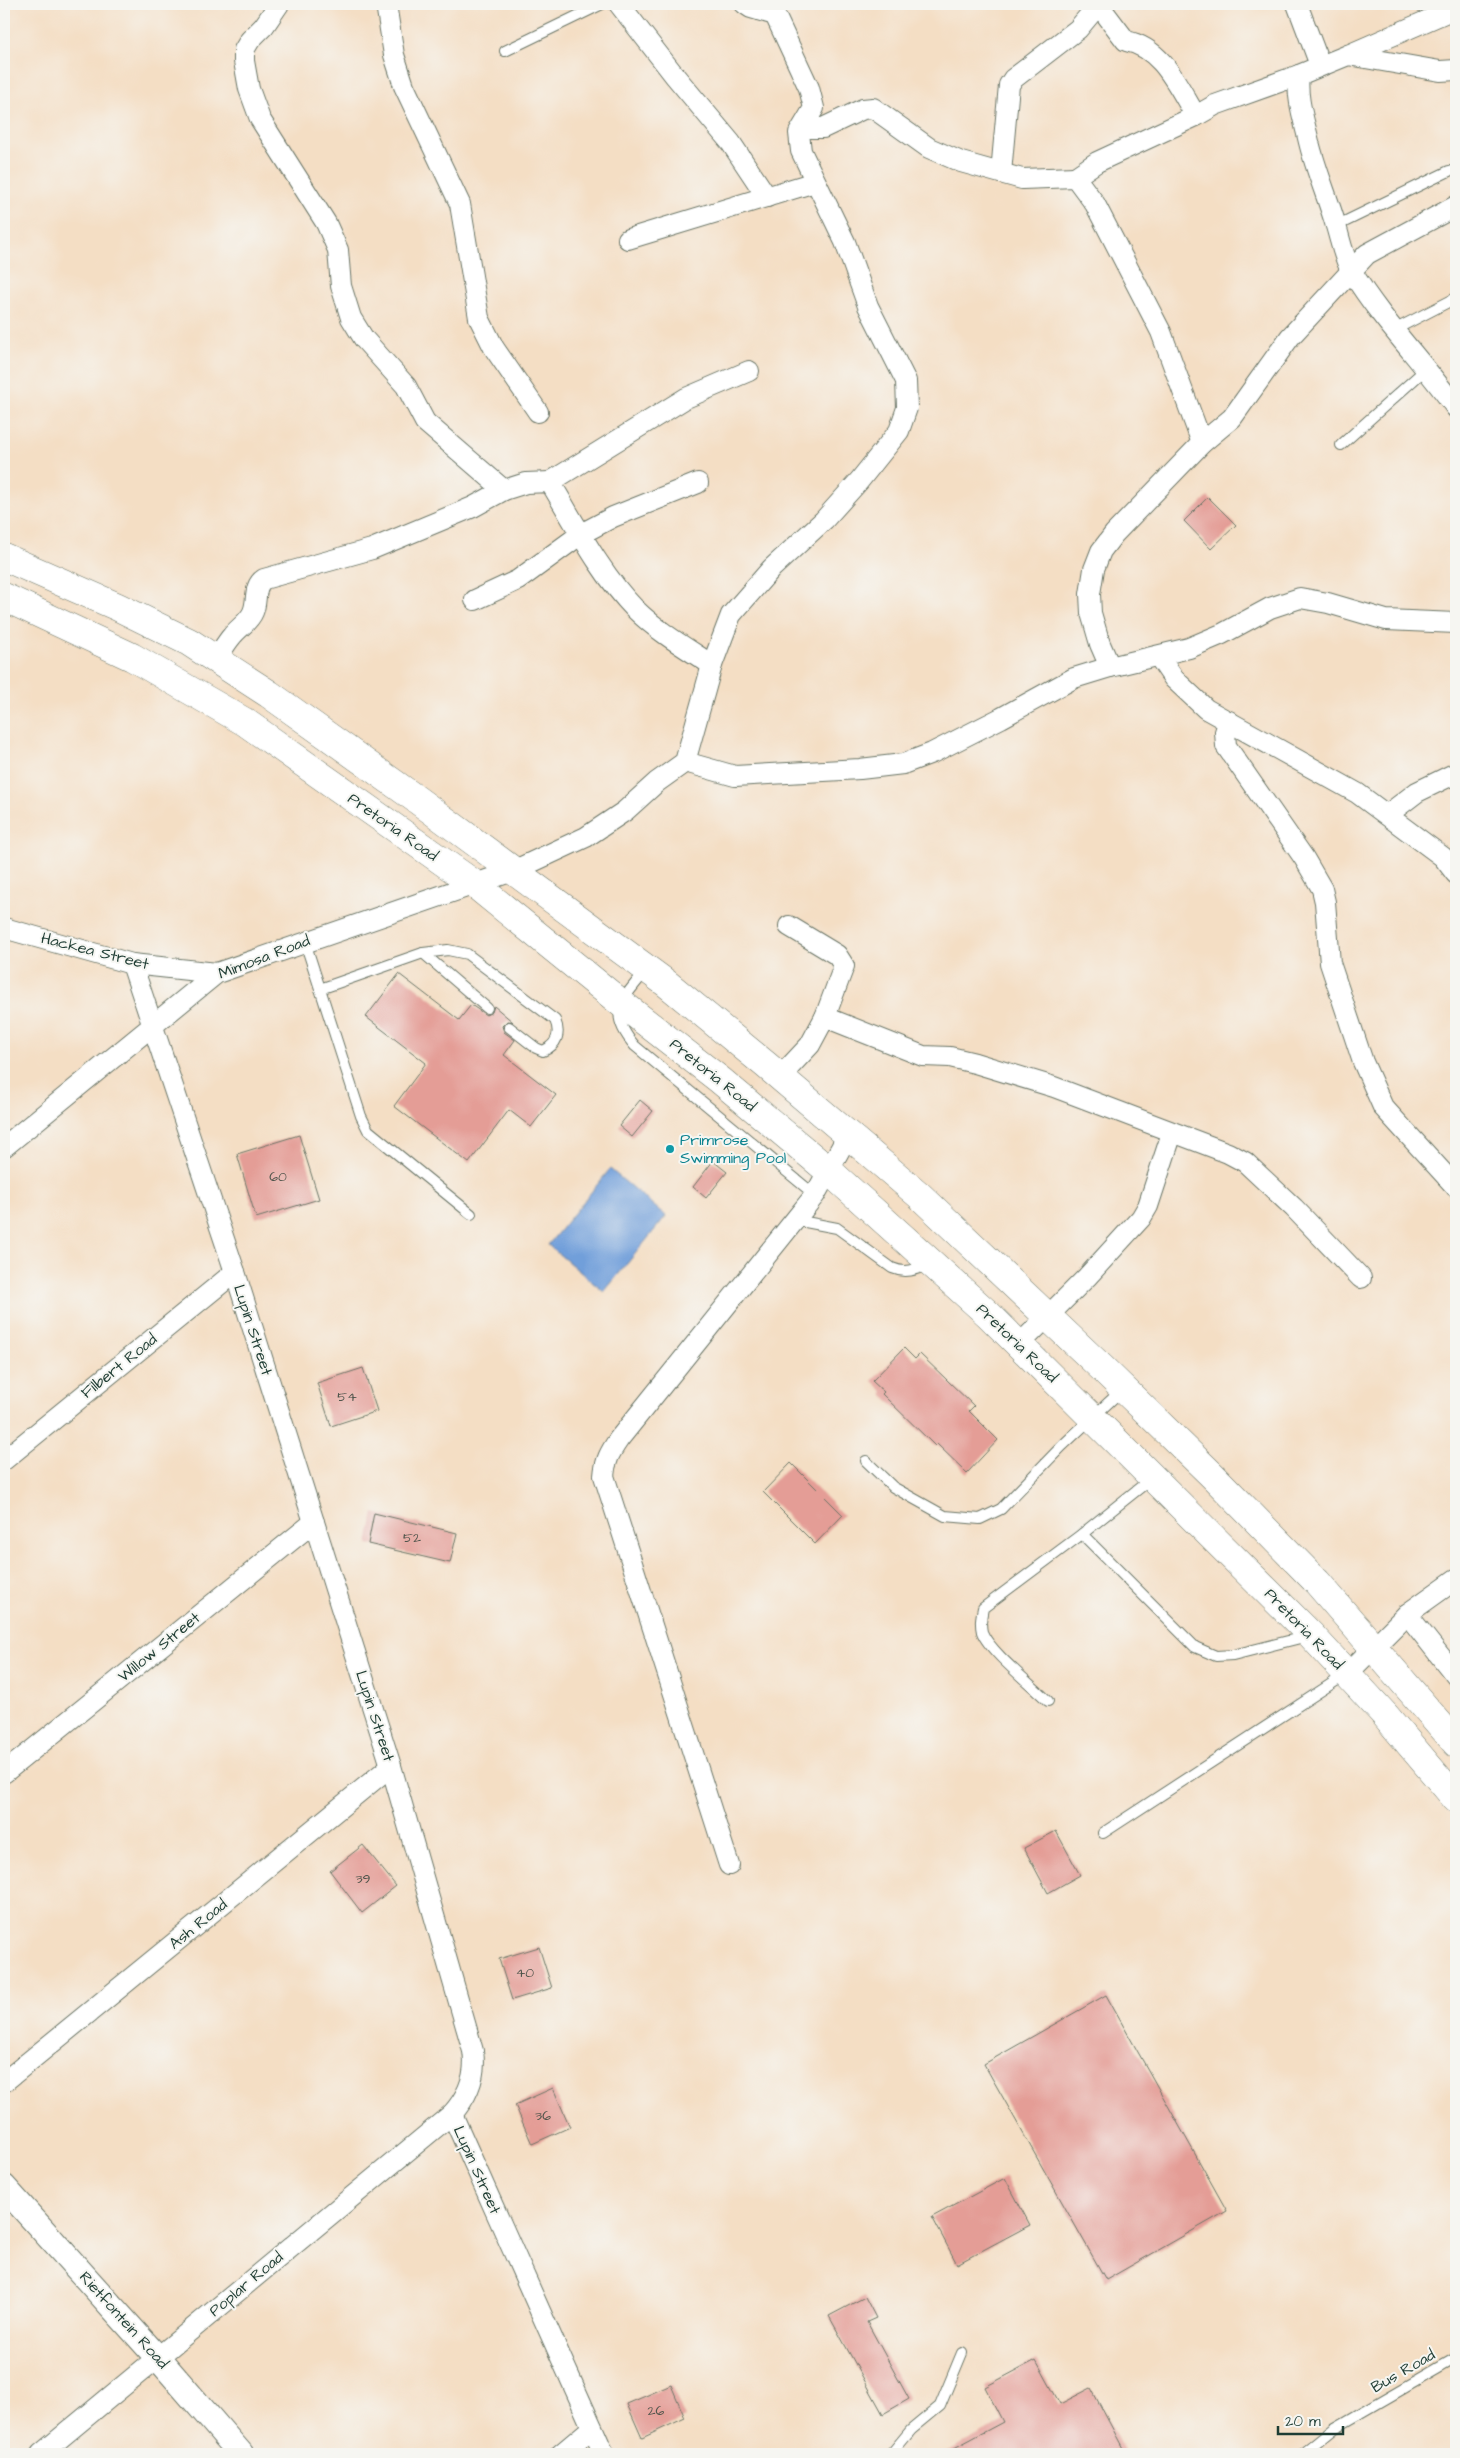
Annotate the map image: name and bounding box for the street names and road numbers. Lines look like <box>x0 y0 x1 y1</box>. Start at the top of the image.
street label: Pretoria Road <box>343 788 443 866</box>
street label: Hackea Street <box>39 927 152 975</box>
street label: Mimosa Road <box>215 929 313 985</box>
street label: Pretoria Road <box>665 1033 761 1117</box>
street label: Lupin Street <box>228 1282 278 1379</box>
street label: Pretoria Road <box>971 1298 1063 1388</box>
street label: Filbert Road <box>76 1328 162 1404</box>
street label: Pretoria Road <box>1259 1583 1349 1675</box>
street label: Willow Street <box>113 1607 205 1687</box>
street label: Lupin Street <box>350 1668 400 1765</box>
street label: Ash Road <box>164 1894 232 1954</box>
street label: Lupin Street <box>448 2122 506 2218</box>
street label: Poplar Road <box>204 2246 288 2322</box>
street label: Rietfontein Road <box>74 2267 174 2373</box>
street label: Bus Road <box>1367 2344 1439 2398</box>

